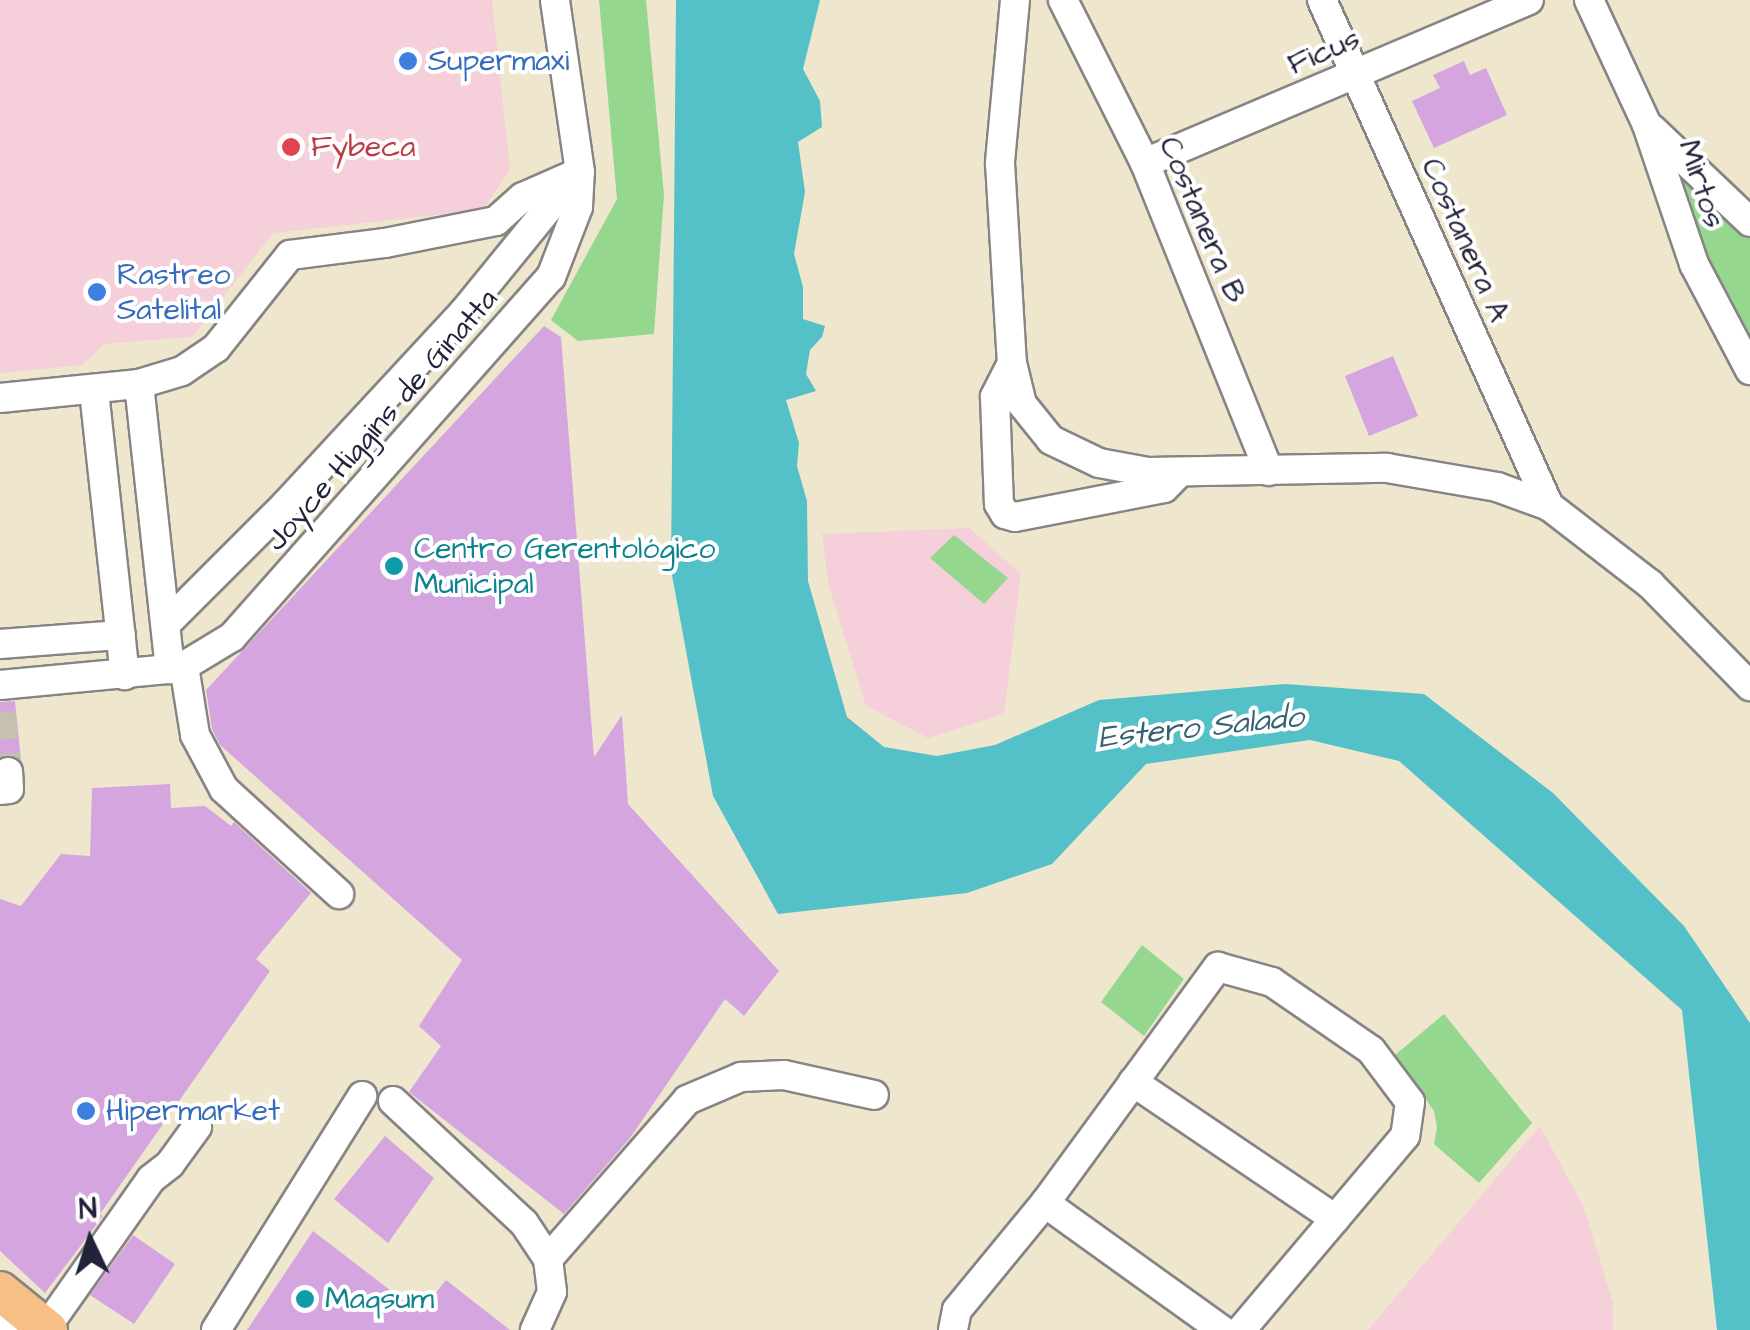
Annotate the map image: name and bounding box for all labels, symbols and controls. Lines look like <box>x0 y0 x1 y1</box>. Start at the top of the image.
street label: Ficus <box>1283 21 1365 83</box>
place label: Supermaxi <box>428 43 569 79</box>
marker: Supermaxi <box>397 50 419 72</box>
place label: Fybeca <box>311 129 416 165</box>
street label: Costanera B <box>1151 132 1253 308</box>
marker: Fybeca <box>280 136 302 158</box>
street label: Mirtos <box>1670 136 1732 232</box>
street label: Costanera A <box>1413 153 1517 327</box>
place label: Rastreo Satelital <box>117 257 230 328</box>
marker: Rastreo Satelital <box>86 281 108 303</box>
street label: Joyce Higgins de Ginatta <box>258 282 506 558</box>
place label: Centro Gerentológico Municipal <box>414 531 715 602</box>
marker: Centro Gerentológico Municipal <box>383 555 405 577</box>
water label: Estero Salado <box>1096 698 1306 758</box>
place label: Hipermarket <box>106 1093 280 1129</box>
marker: Hipermarket <box>75 1100 97 1122</box>
north arrow <box>40 1190 140 1290</box>
text: N <box>78 1190 98 1230</box>
place label: Maqsum <box>325 1281 434 1317</box>
marker: Maqsum <box>294 1288 316 1310</box>

